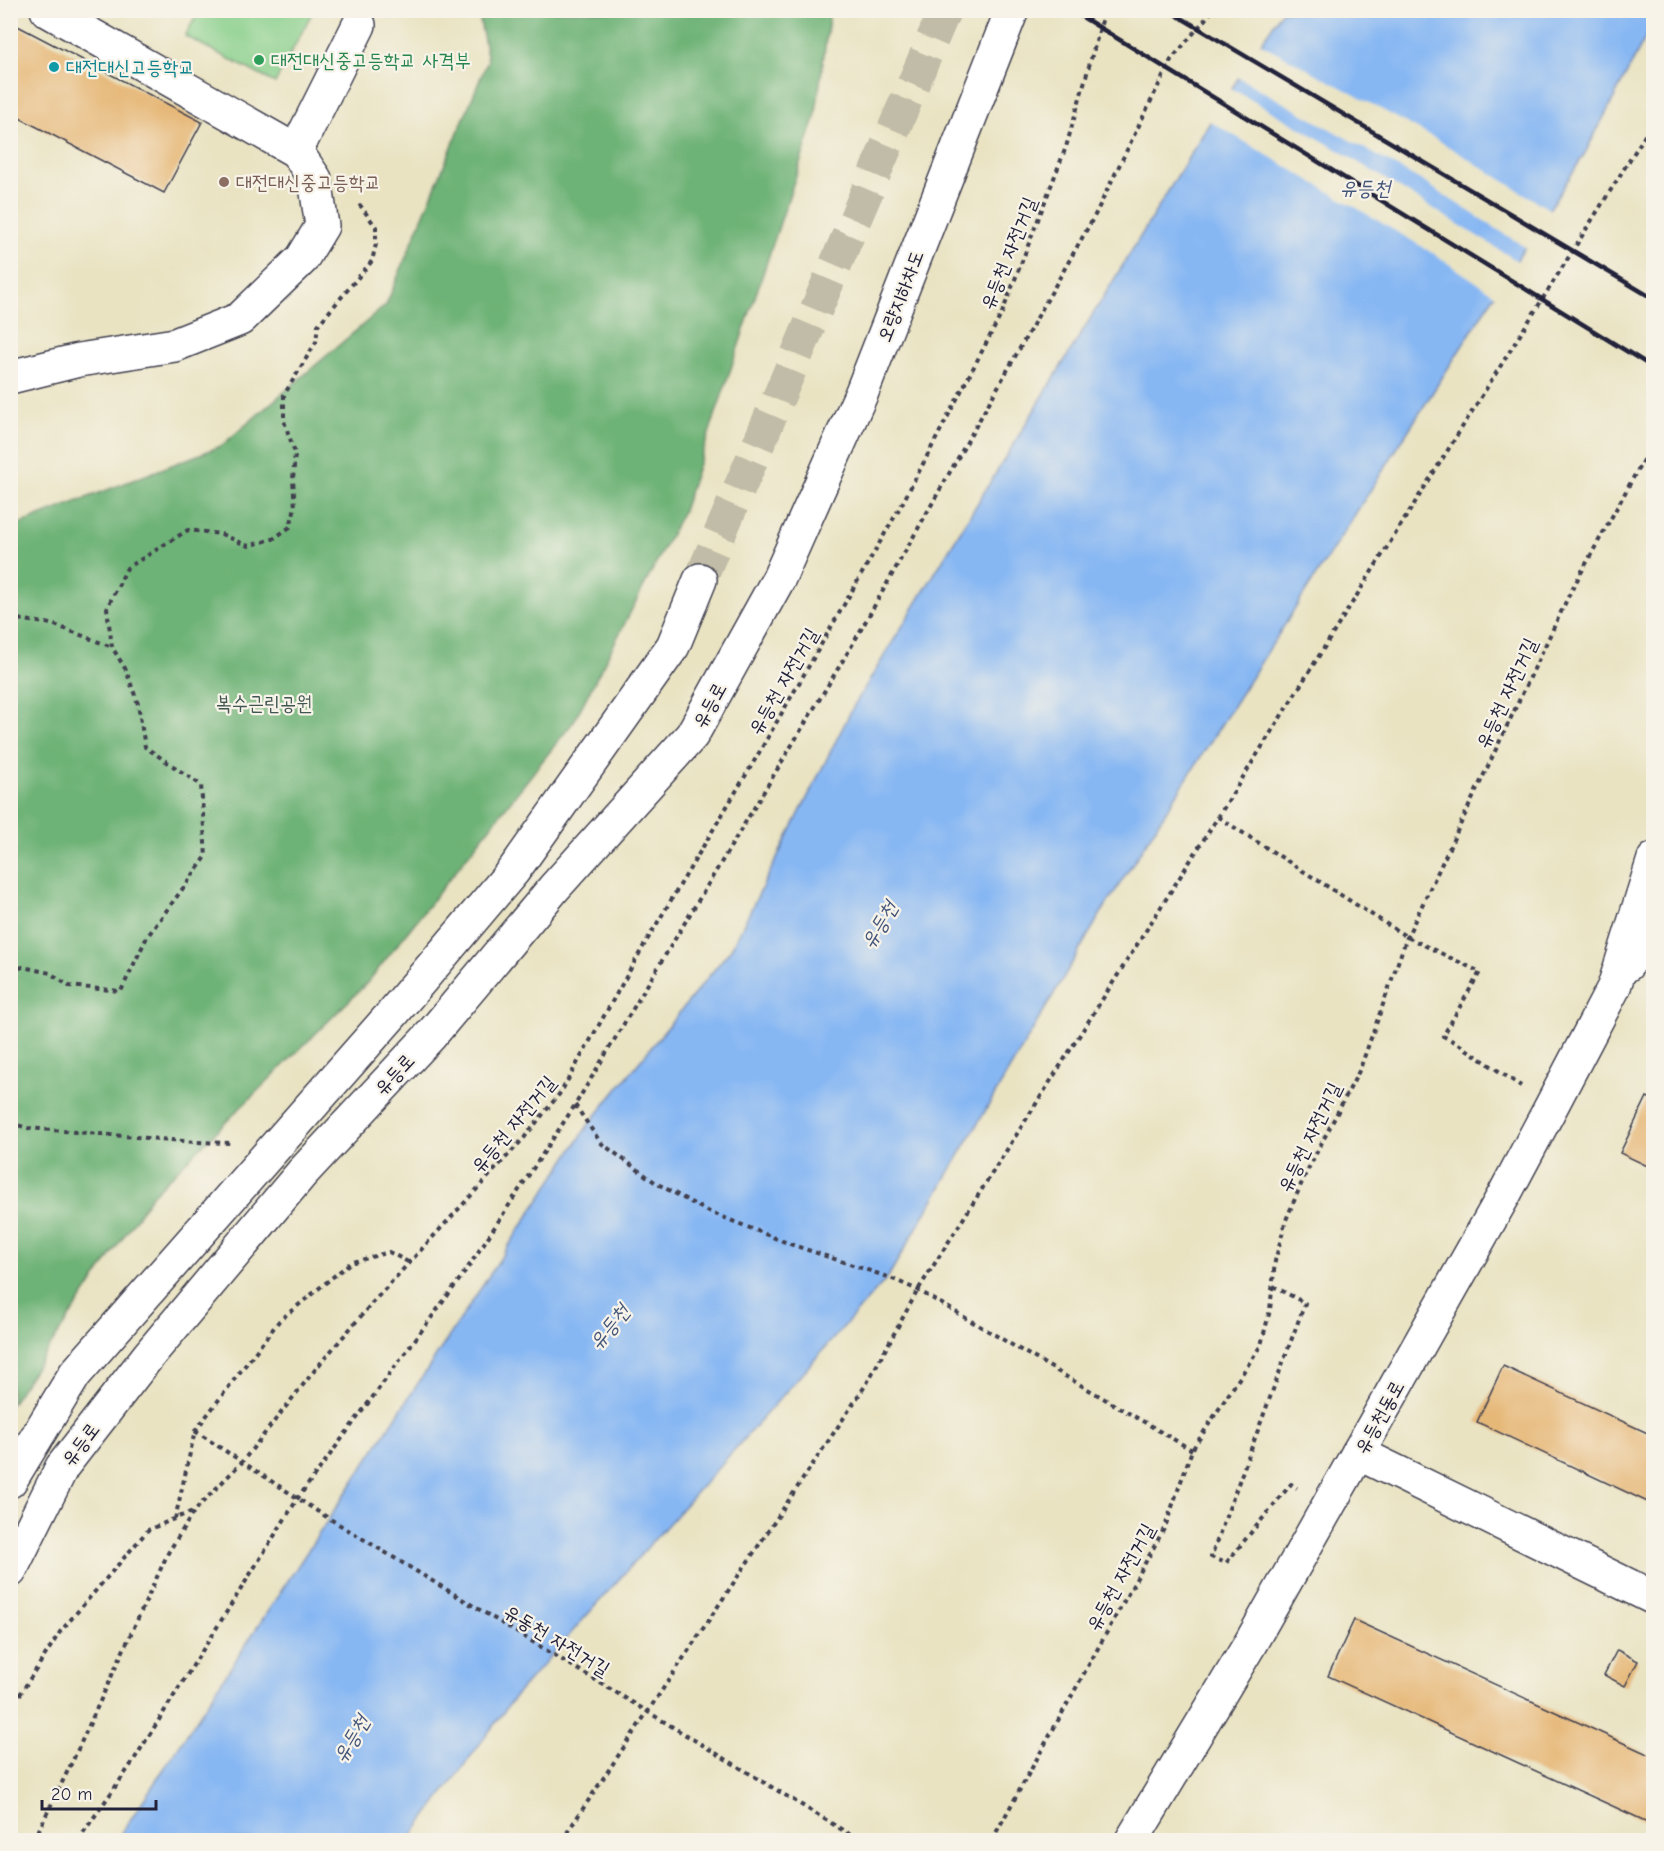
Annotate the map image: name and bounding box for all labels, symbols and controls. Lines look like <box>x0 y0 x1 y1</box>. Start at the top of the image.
place label: 대전대신중고등학교 사격부 <box>271 49 471 72</box>
marker: 대전대신중고등학교 사격부 <box>252 53 266 67</box>
place label: 대전대신고등학교 <box>66 56 195 79</box>
marker: 대전대신고등학교 <box>47 60 61 74</box>
place label: 대전대신중고등학교 <box>236 171 381 194</box>
marker: 대전대신중고등학교 <box>217 175 231 189</box>
water label: 유등천 <box>1340 176 1392 200</box>
street label: 유등천 자전거길 <box>975 194 1041 313</box>
street label: 오량지하차도 <box>872 247 929 345</box>
street label: 유등천 자전거길 <box>744 624 823 739</box>
street label: 유등천 자전거길 <box>1471 634 1542 752</box>
street label: 유등로 <box>688 679 731 732</box>
park label: 복수근린공원 <box>216 692 312 715</box>
water label: 유등천 <box>856 895 903 953</box>
street label: 유등로 <box>369 1049 419 1100</box>
street label: 유등천 자전거길 <box>466 1071 561 1177</box>
street label: 유등천 자전거길 <box>1273 1079 1346 1196</box>
water label: 유등천 <box>584 1298 636 1354</box>
street label: 유등천동로 <box>1350 1376 1409 1458</box>
street label: 유등로 <box>57 1418 104 1471</box>
street label: 유등천 자전거길 <box>1081 1519 1159 1635</box>
street label: 유동천 자전거길 <box>500 1600 614 1681</box>
water label: 유등천 <box>328 1709 375 1767</box>
scale bar <box>42 1773 156 1811</box>
text: 20 m <box>51 1784 92 1805</box>

